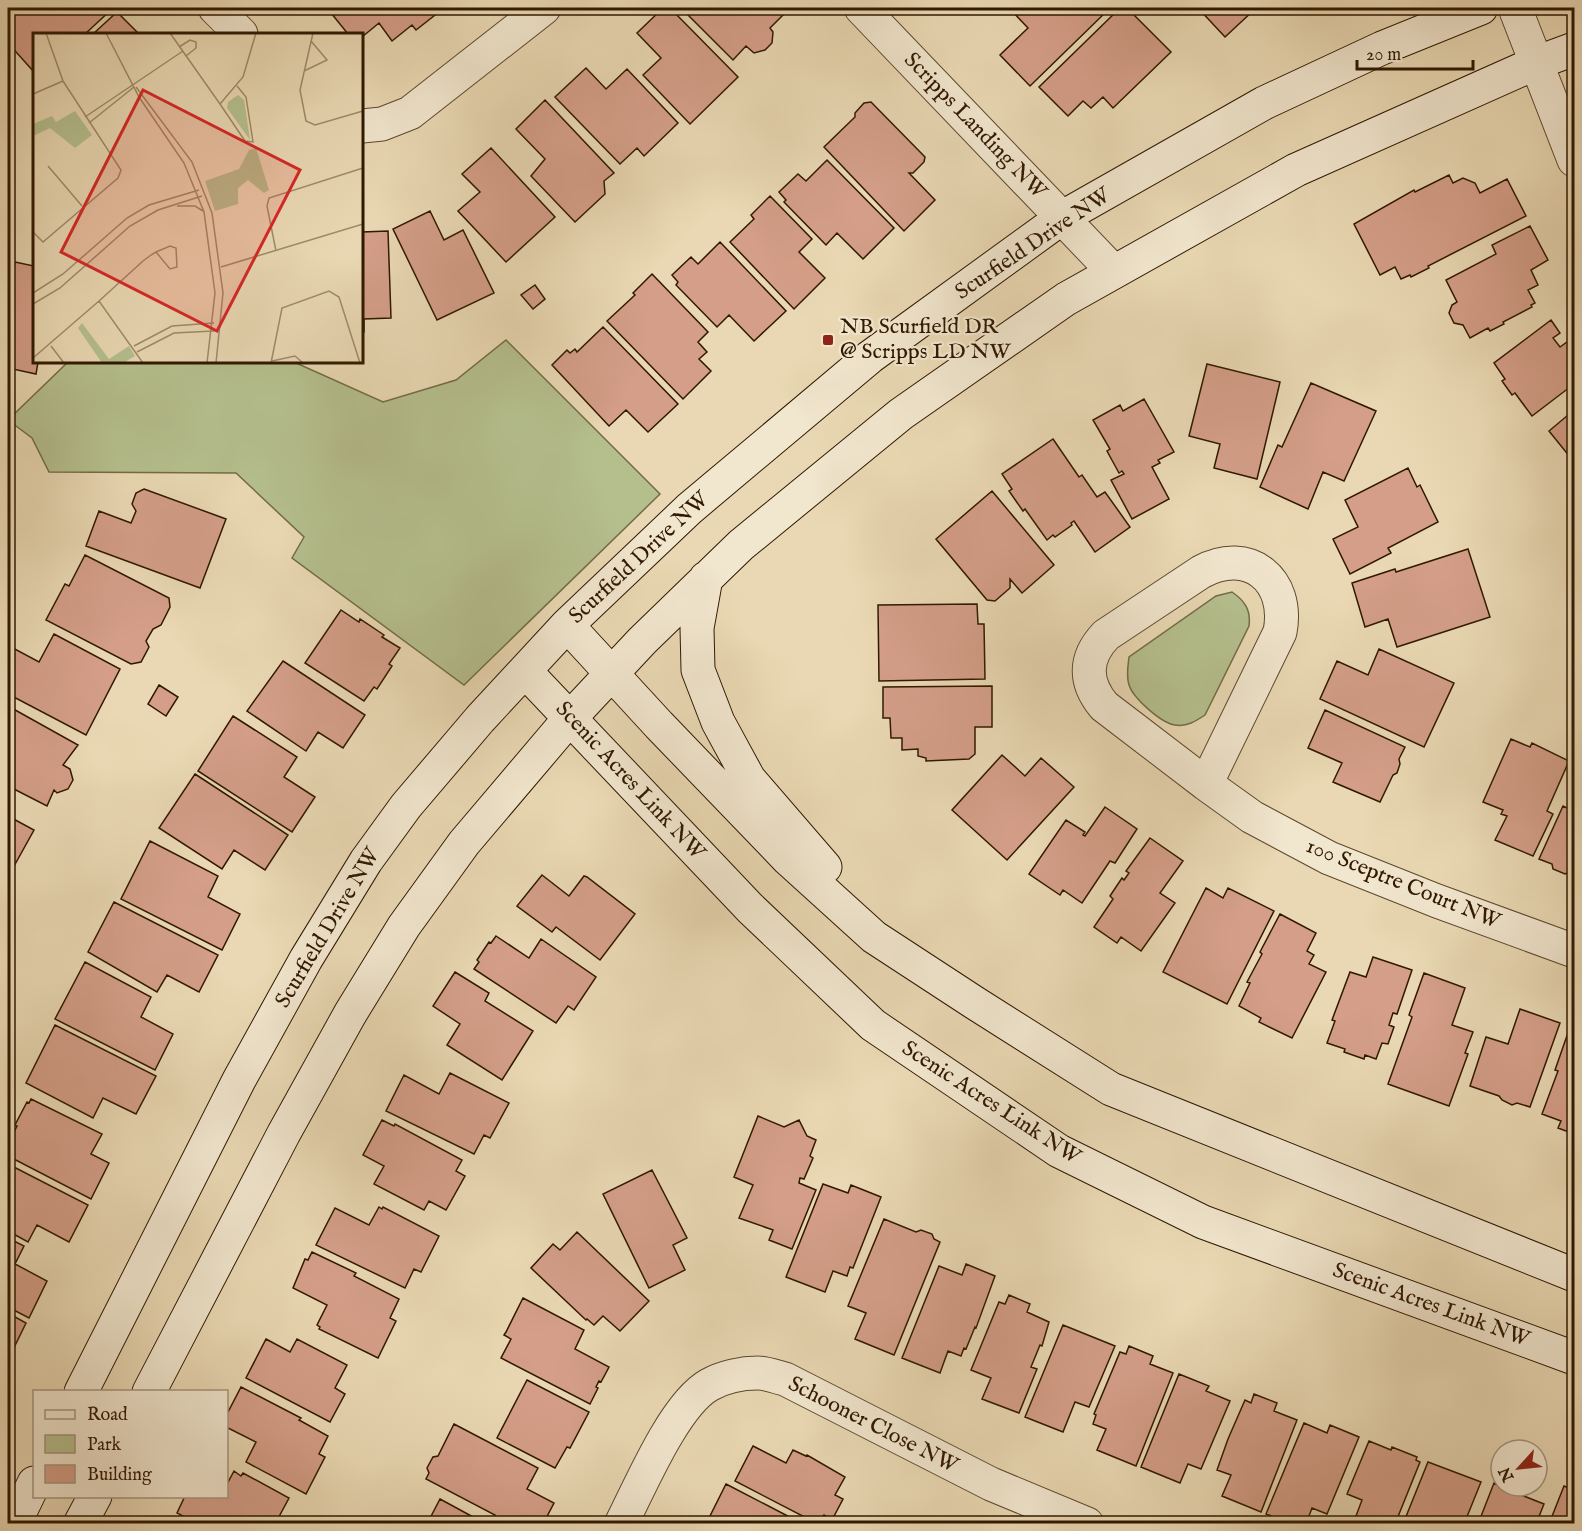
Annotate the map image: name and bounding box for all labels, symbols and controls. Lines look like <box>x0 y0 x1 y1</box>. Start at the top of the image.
inset map <box>33 33 363 363</box>
scale bar <box>1357 33 1472 71</box>
text: 20 m <box>1366 44 1401 67</box>
street label: Scripps Landing NW <box>898 47 1053 206</box>
street label: Scurfield Drive NW <box>950 181 1117 306</box>
place label: NB Scurfield DR @ Scripps LD NW <box>840 313 1011 366</box>
marker: NB Scurfield DR @ Scripps LD NW <box>821 333 835 347</box>
street label: Scurfield Drive NW <box>563 485 716 630</box>
street label: Scenic Acres Link NW <box>549 696 712 867</box>
street label: 100 Sceptre Court NW <box>1302 832 1505 936</box>
street label: Scurfield Drive NW <box>269 842 387 1013</box>
street label: Scenic Acres Link NW <box>896 1035 1086 1172</box>
street label: Scenic Acres Link NW <box>1329 1256 1534 1354</box>
street label: Schooner Close NW <box>783 1370 963 1480</box>
legend <box>33 1390 228 1498</box>
text: Road <box>87 1404 128 1427</box>
text: Park <box>87 1434 122 1457</box>
north arrow <box>1489 1438 1549 1498</box>
text: N <box>1495 1463 1520 1486</box>
text: Building <box>87 1464 152 1487</box>

